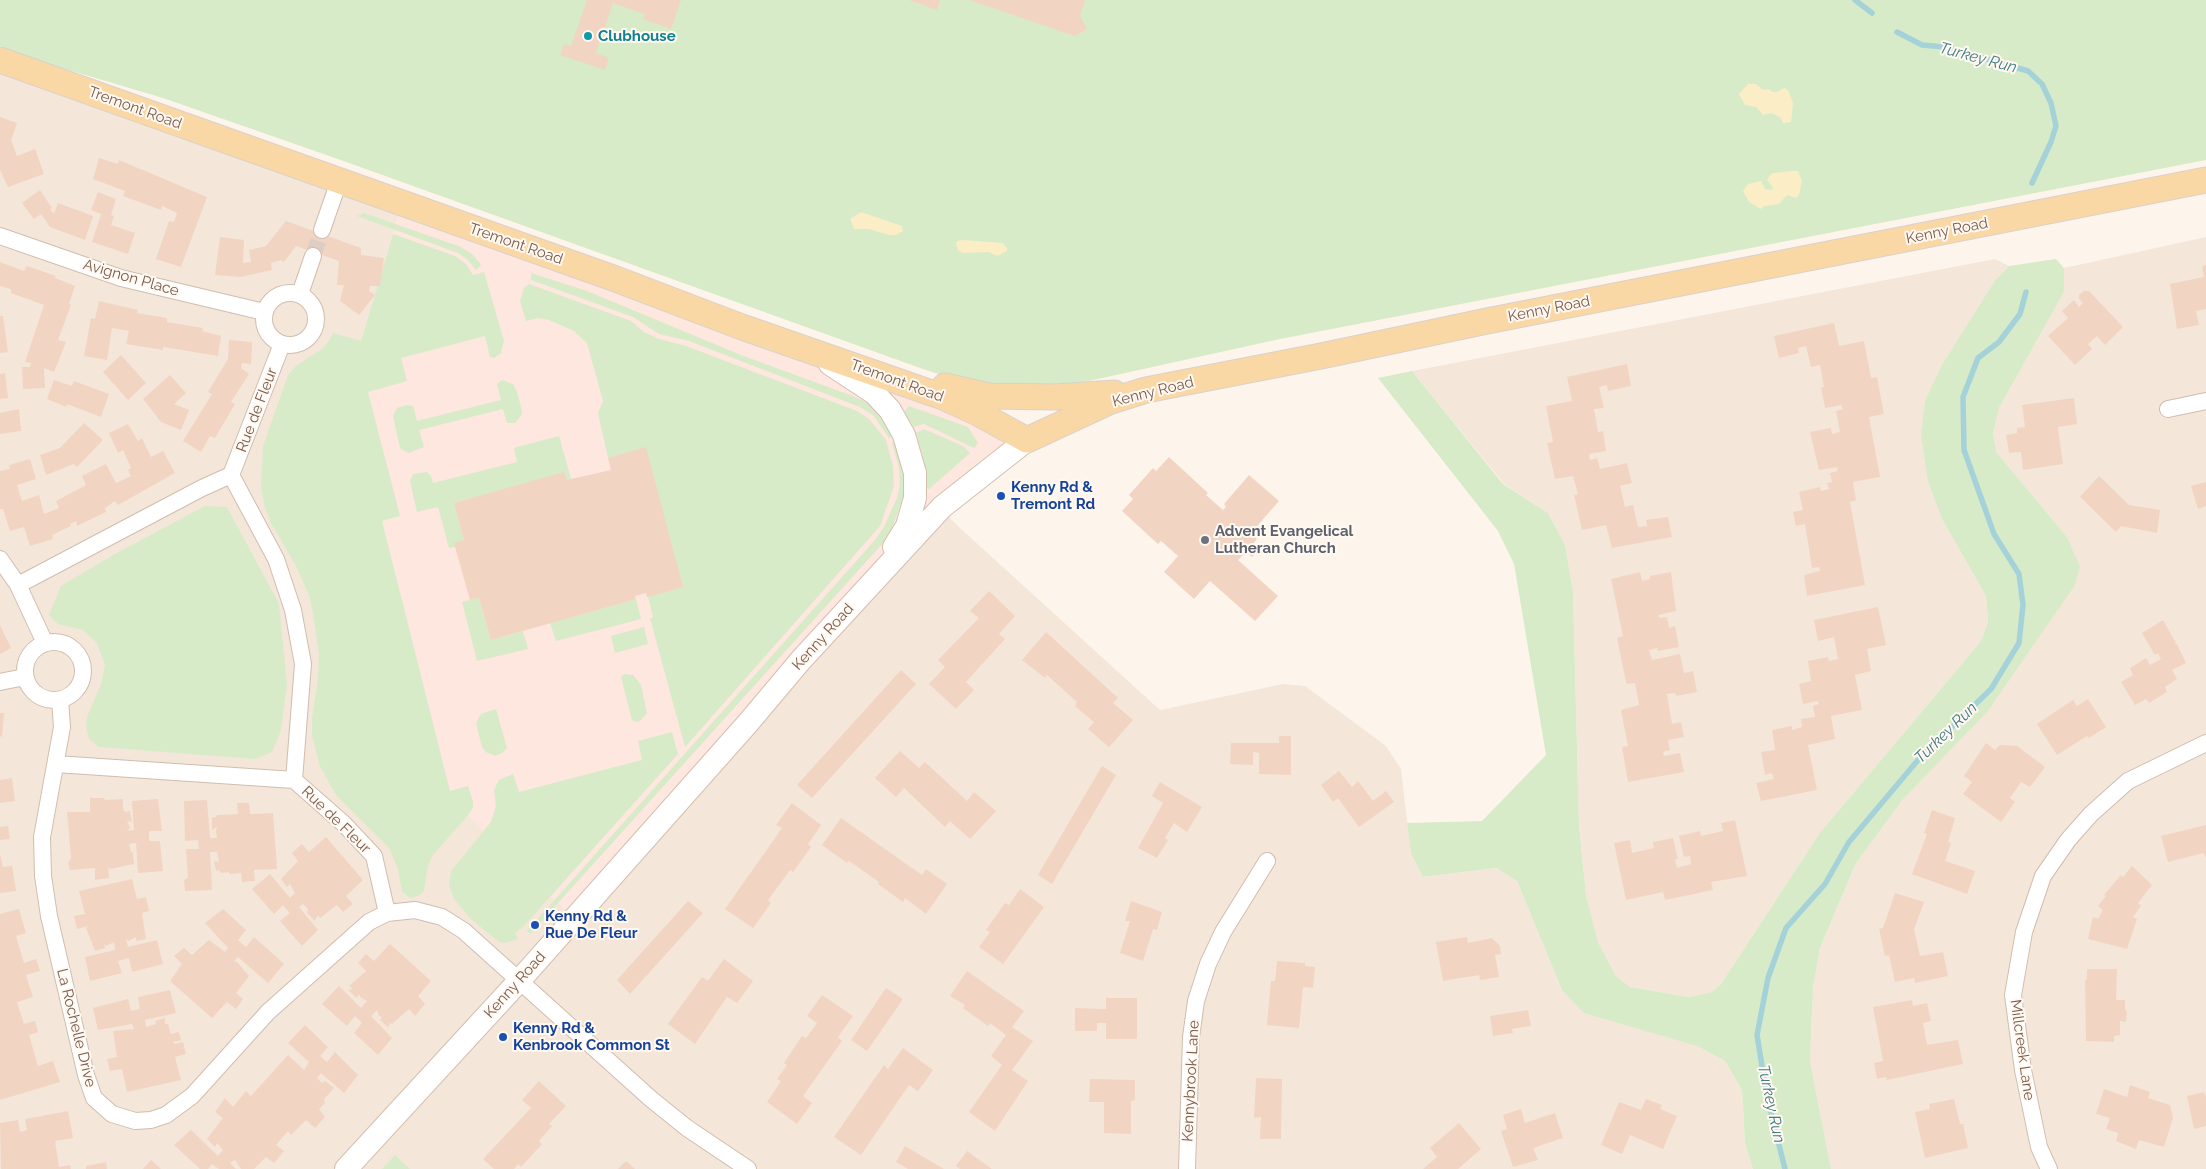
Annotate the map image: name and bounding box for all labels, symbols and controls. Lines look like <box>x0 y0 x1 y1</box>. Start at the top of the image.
place label: Clubhouse <box>598 27 676 45</box>
marker: Clubhouse <box>582 30 594 42</box>
water label: Turkey Run <box>1937 38 2019 78</box>
street label: Tremont Road <box>86 83 184 133</box>
street label: Kenny Road <box>1904 214 1990 248</box>
street label: Tremont Road <box>467 220 565 268</box>
street label: Avignon Place <box>81 256 181 300</box>
street label: Kenny Road <box>1506 292 1592 326</box>
street label: Tremont Road <box>848 356 946 406</box>
street label: Rue de Fleur <box>233 365 281 455</box>
street label: Kenny Road <box>1110 373 1196 411</box>
place label: Kenny Rd & Tremont Rd <box>1011 478 1095 513</box>
marker: Kenny Rd & Tremont Rd <box>995 490 1007 502</box>
place label: Advent Evangelical Lutheran Church <box>1215 522 1353 557</box>
marker: Advent Evangelical Lutheran Church <box>1199 534 1211 546</box>
street label: Kenny Road <box>788 600 858 674</box>
water label: Turkey Run <box>1911 699 1981 767</box>
street label: Rue de Fleur <box>298 783 374 857</box>
place label: Kenny Rd & Rue De Fleur <box>545 907 637 942</box>
marker: Kenny Rd & Rue De Fleur <box>529 919 541 931</box>
street label: Kenny Road <box>480 948 550 1022</box>
street label: La Rochelle Drive <box>53 967 99 1089</box>
street label: Millcreek Lane <box>2006 998 2038 1102</box>
place label: Kenny Rd & Kenbrook Common St <box>513 1019 670 1054</box>
street label: Kennybrook Lane <box>1179 1020 1203 1142</box>
marker: Kenny Rd & Kenbrook Common St <box>497 1031 509 1043</box>
water label: Turkey Run <box>1753 1063 1789 1145</box>

